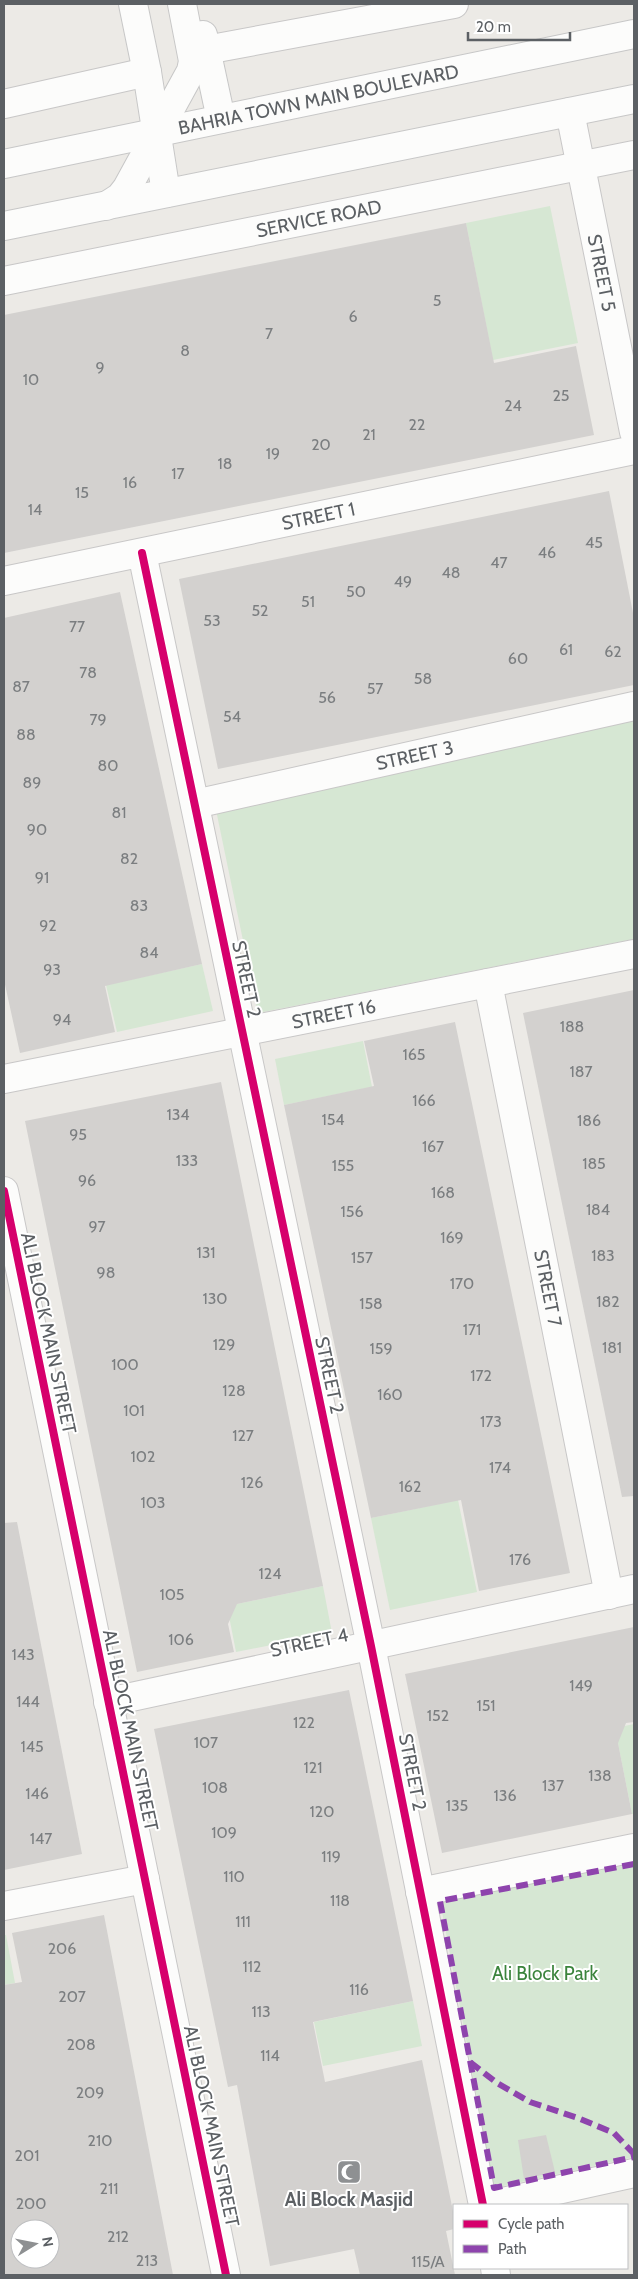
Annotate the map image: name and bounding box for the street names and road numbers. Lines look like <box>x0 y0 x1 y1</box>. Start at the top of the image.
street label: BAHRIA TOWN MAIN BOULEVARD <box>176 59 461 140</box>
street label: SERVICE ROAD <box>254 195 384 242</box>
street label: STREET 5 <box>583 232 621 314</box>
street label: STREET 1 <box>280 497 357 535</box>
street label: STREET 3 <box>374 736 456 775</box>
street label: STREET 2 <box>227 939 266 1020</box>
street label: STREET 16 <box>290 995 378 1034</box>
street label: ALI BLOCK MAIN STREET <box>16 1230 81 1436</box>
street label: STREET 7 <box>529 1248 567 1329</box>
street label: STREET 2 <box>310 1335 349 1416</box>
street label: STREET 4 <box>268 1623 350 1662</box>
street label: ALI BLOCK MAIN STREET <box>98 1627 163 1833</box>
street label: STREET 2 <box>394 1732 431 1813</box>
street label: ALI BLOCK MAIN STREET <box>179 2023 244 2229</box>

